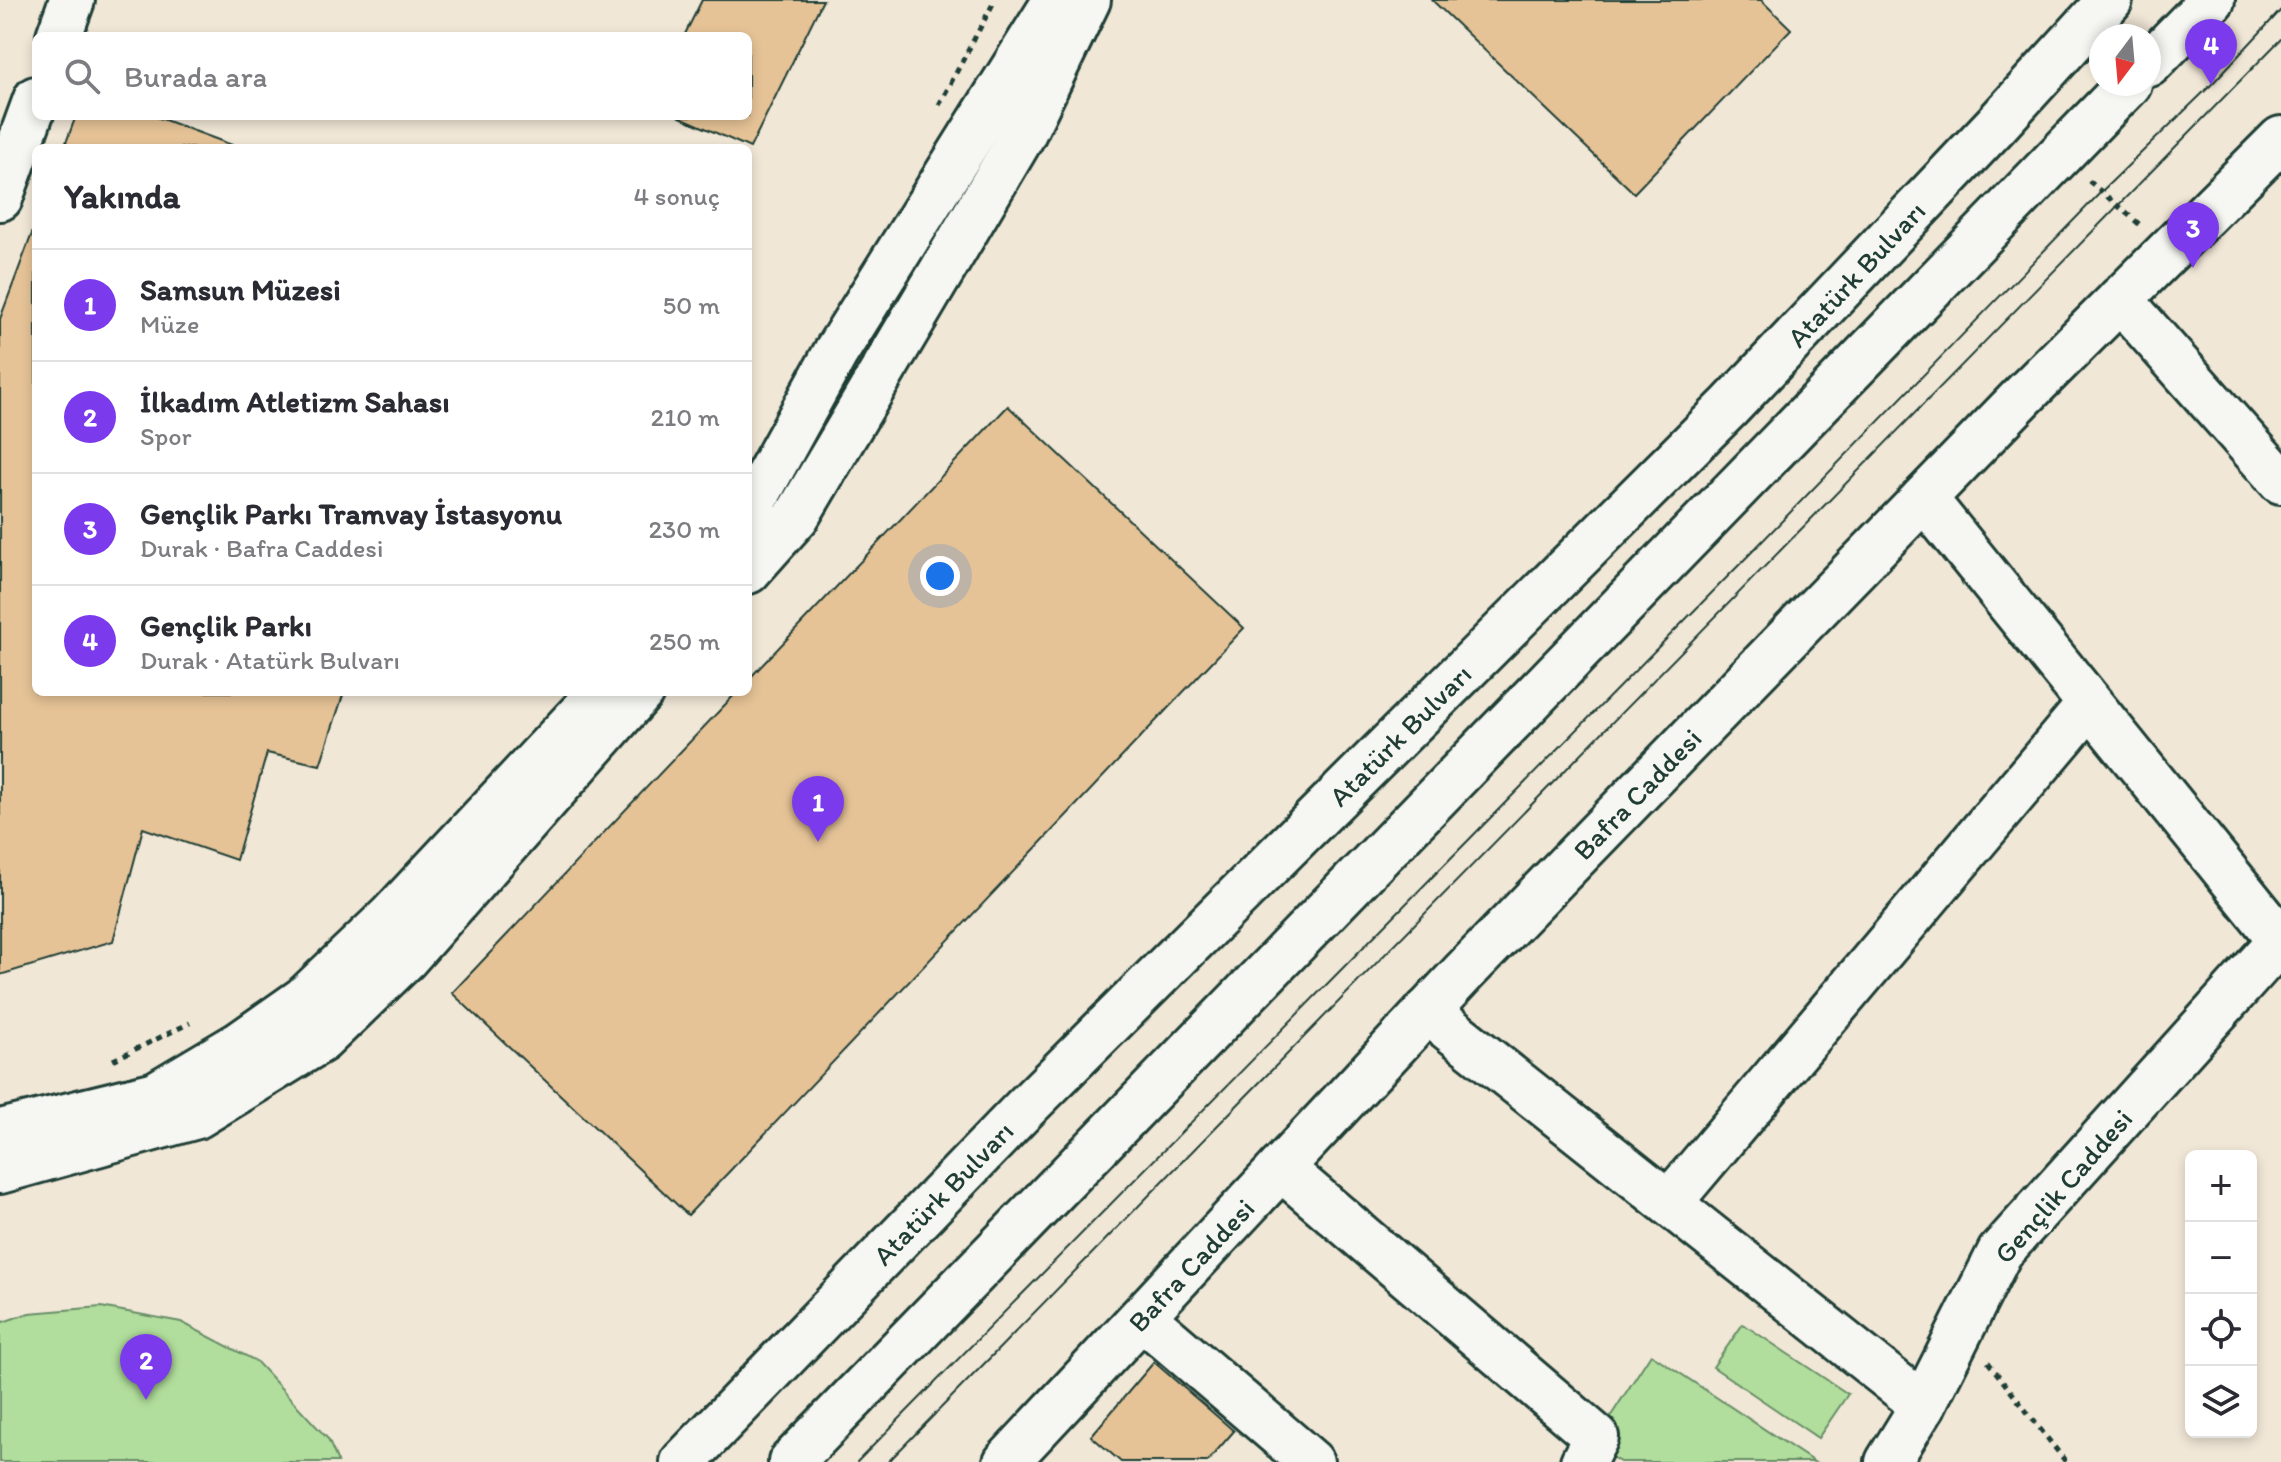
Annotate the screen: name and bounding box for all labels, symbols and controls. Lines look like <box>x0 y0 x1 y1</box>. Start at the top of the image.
pin: 4 <box>2185 19 2237 85</box>
north arrow <box>2089 24 2161 96</box>
search box <box>32 32 752 120</box>
icon: search <box>60 54 104 98</box>
text: Burada ara <box>124 58 267 95</box>
text: Yakında <box>64 176 180 217</box>
text: 4 sonuç <box>633 180 720 212</box>
street label: Atatürk Bulvarı <box>1780 194 1932 354</box>
pin: 3 <box>2167 202 2219 268</box>
text: Samsun Müzesi <box>140 271 341 308</box>
text: 1 <box>84 289 96 321</box>
text: 50 m <box>663 289 720 321</box>
text: Müze <box>140 308 199 340</box>
text: İlkadım Atletizm Sahası <box>140 383 450 420</box>
text: 2 <box>83 401 97 433</box>
text: 210 m <box>651 401 720 433</box>
text: Spor <box>140 420 191 452</box>
text: Gençlik Parkı Tramvay İstasyonu <box>140 495 562 532</box>
text: 3 <box>83 513 97 545</box>
text: 230 m <box>648 513 720 545</box>
text: Durak · Bafra Caddesi <box>140 532 384 564</box>
your location <box>920 556 960 596</box>
text: Gençlik Parkı <box>140 607 312 644</box>
text: 4 <box>82 625 98 657</box>
text: 250 m <box>649 625 720 657</box>
text: Durak · Atatürk Bulvarı <box>140 644 400 676</box>
street label: Atatürk Bulvarı <box>1322 657 1478 813</box>
street label: Bafra Caddesi <box>1566 721 1708 867</box>
pin: 1 <box>792 776 844 842</box>
street label: Gençlik Caddesi <box>1987 1102 2139 1270</box>
street label: Atatürk Bulvarı <box>866 1114 1020 1272</box>
map controls <box>2185 1150 2257 1438</box>
button: + <box>2185 1150 2257 1222</box>
street label: Bafra Caddesi <box>1121 1191 1261 1339</box>
button: − <box>2185 1222 2257 1294</box>
button: locate <box>2185 1294 2257 1366</box>
pin: 2 <box>120 1334 172 1400</box>
button: layers <box>2185 1366 2257 1438</box>

